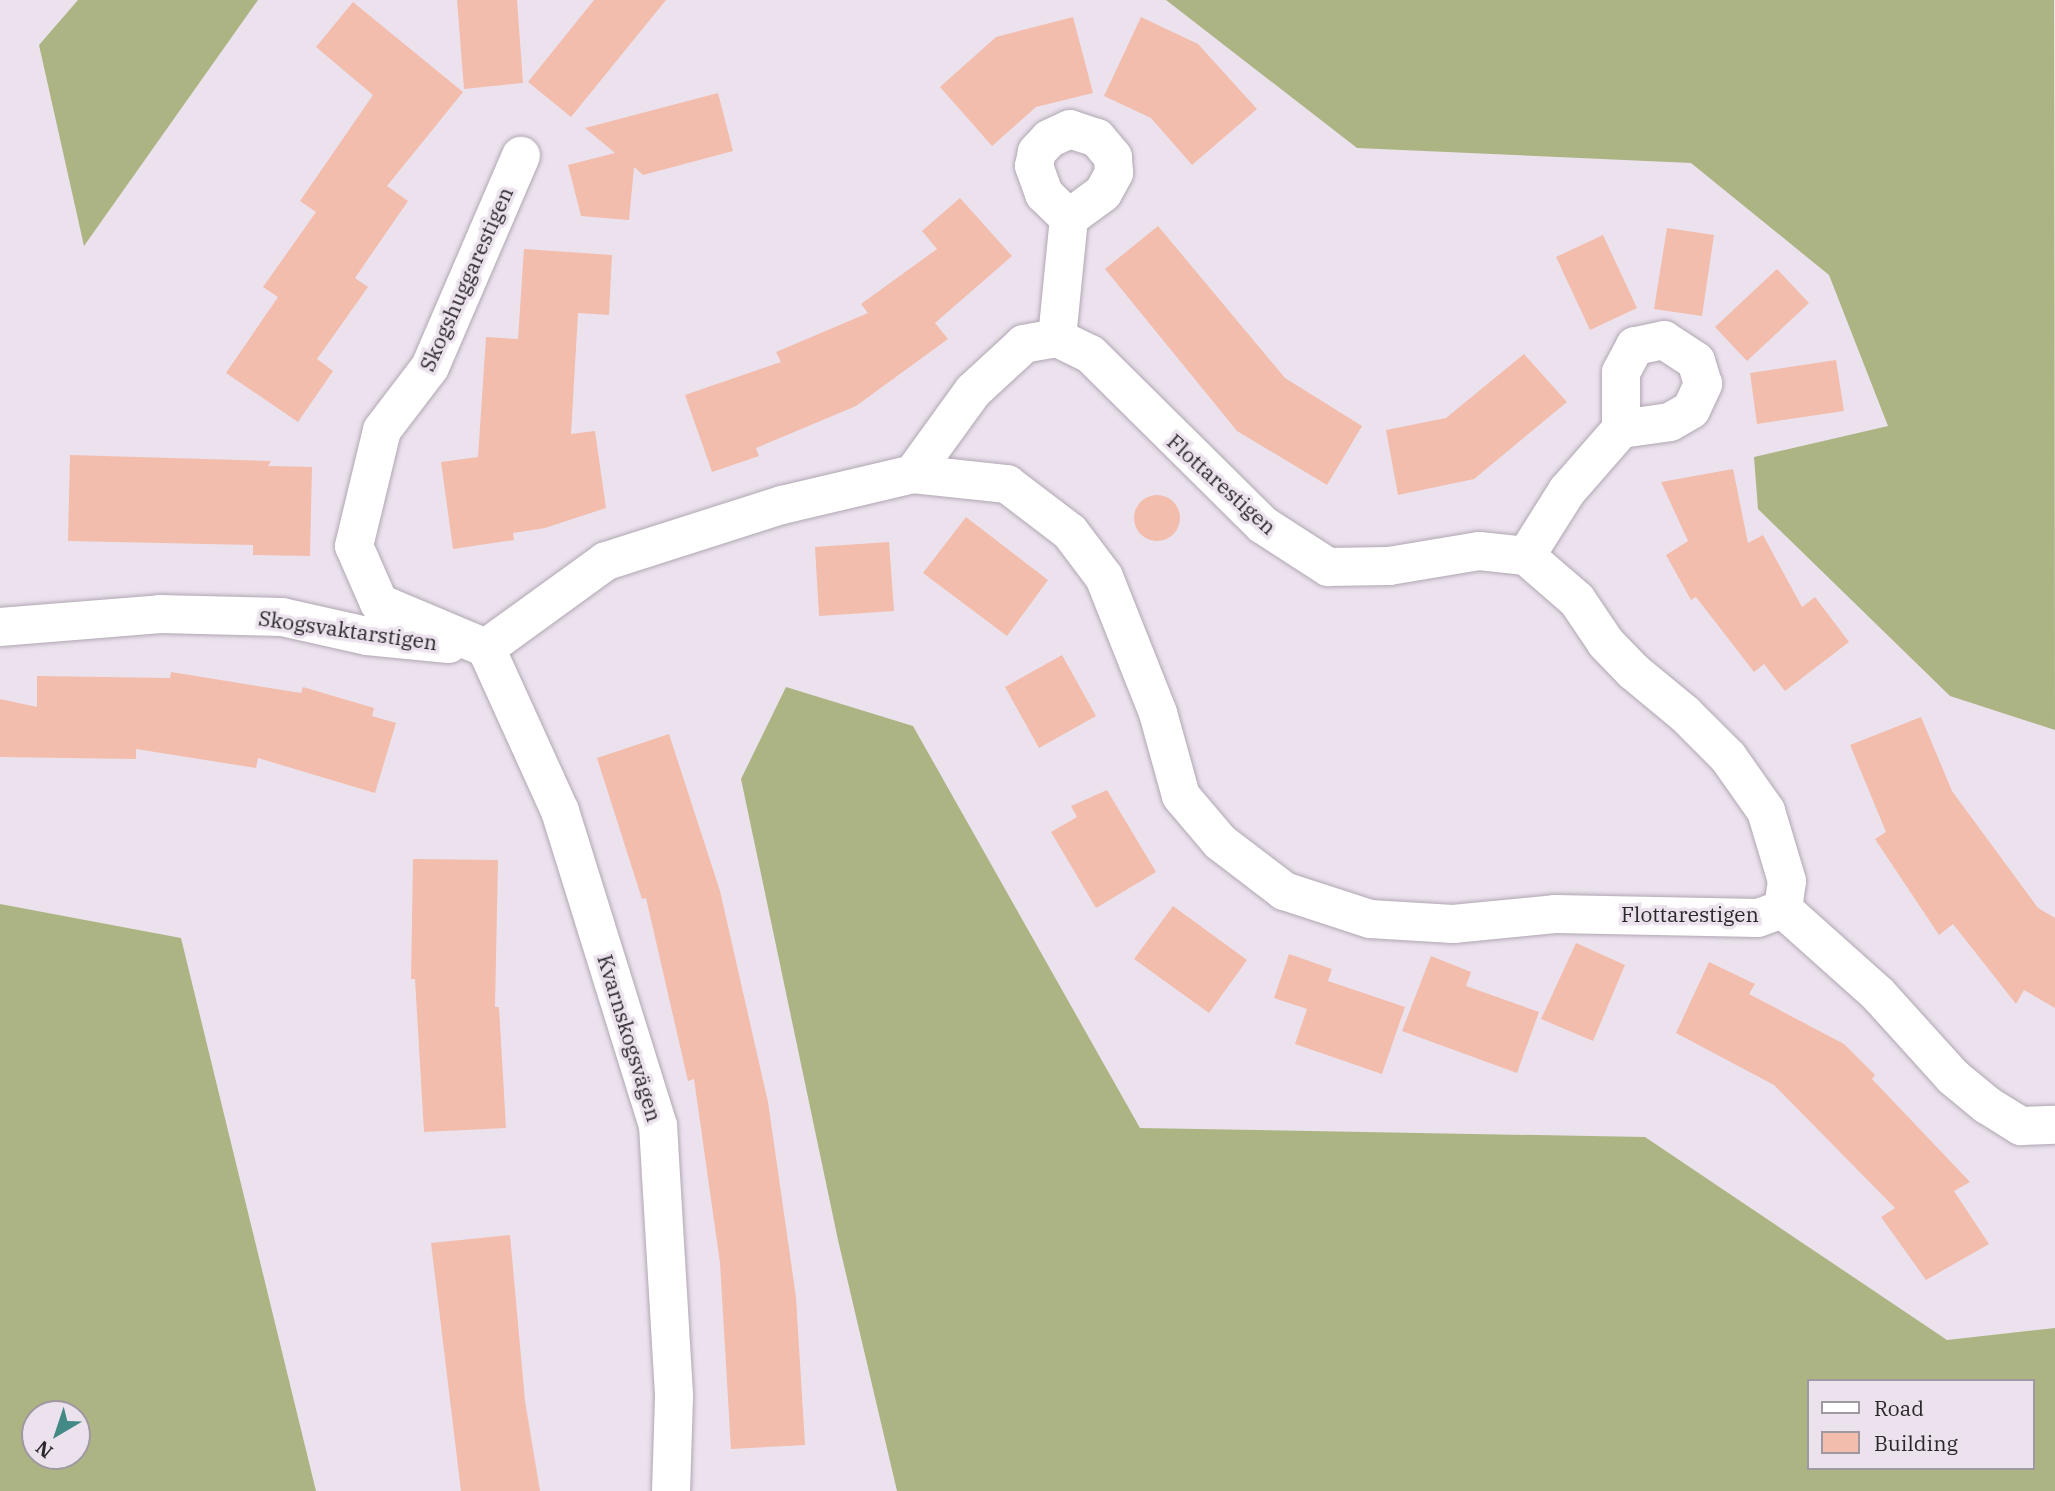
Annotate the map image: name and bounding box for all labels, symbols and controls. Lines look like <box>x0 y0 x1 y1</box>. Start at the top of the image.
street label: Skogshuggarestigen <box>414 183 518 375</box>
street label: Flottarestigen <box>1162 428 1282 540</box>
street label: Skogsvaktarstigen <box>257 605 439 655</box>
street label: Flottarestigen <box>1621 901 1759 927</box>
street label: Kvarnskogsvägen <box>593 951 667 1125</box>
legend <box>1806 1379 2034 1470</box>
text: Road <box>1874 1394 1924 1422</box>
north arrow <box>21 1400 91 1470</box>
text: Building <box>1874 1429 1958 1457</box>
text: N <box>31 1436 57 1464</box>

